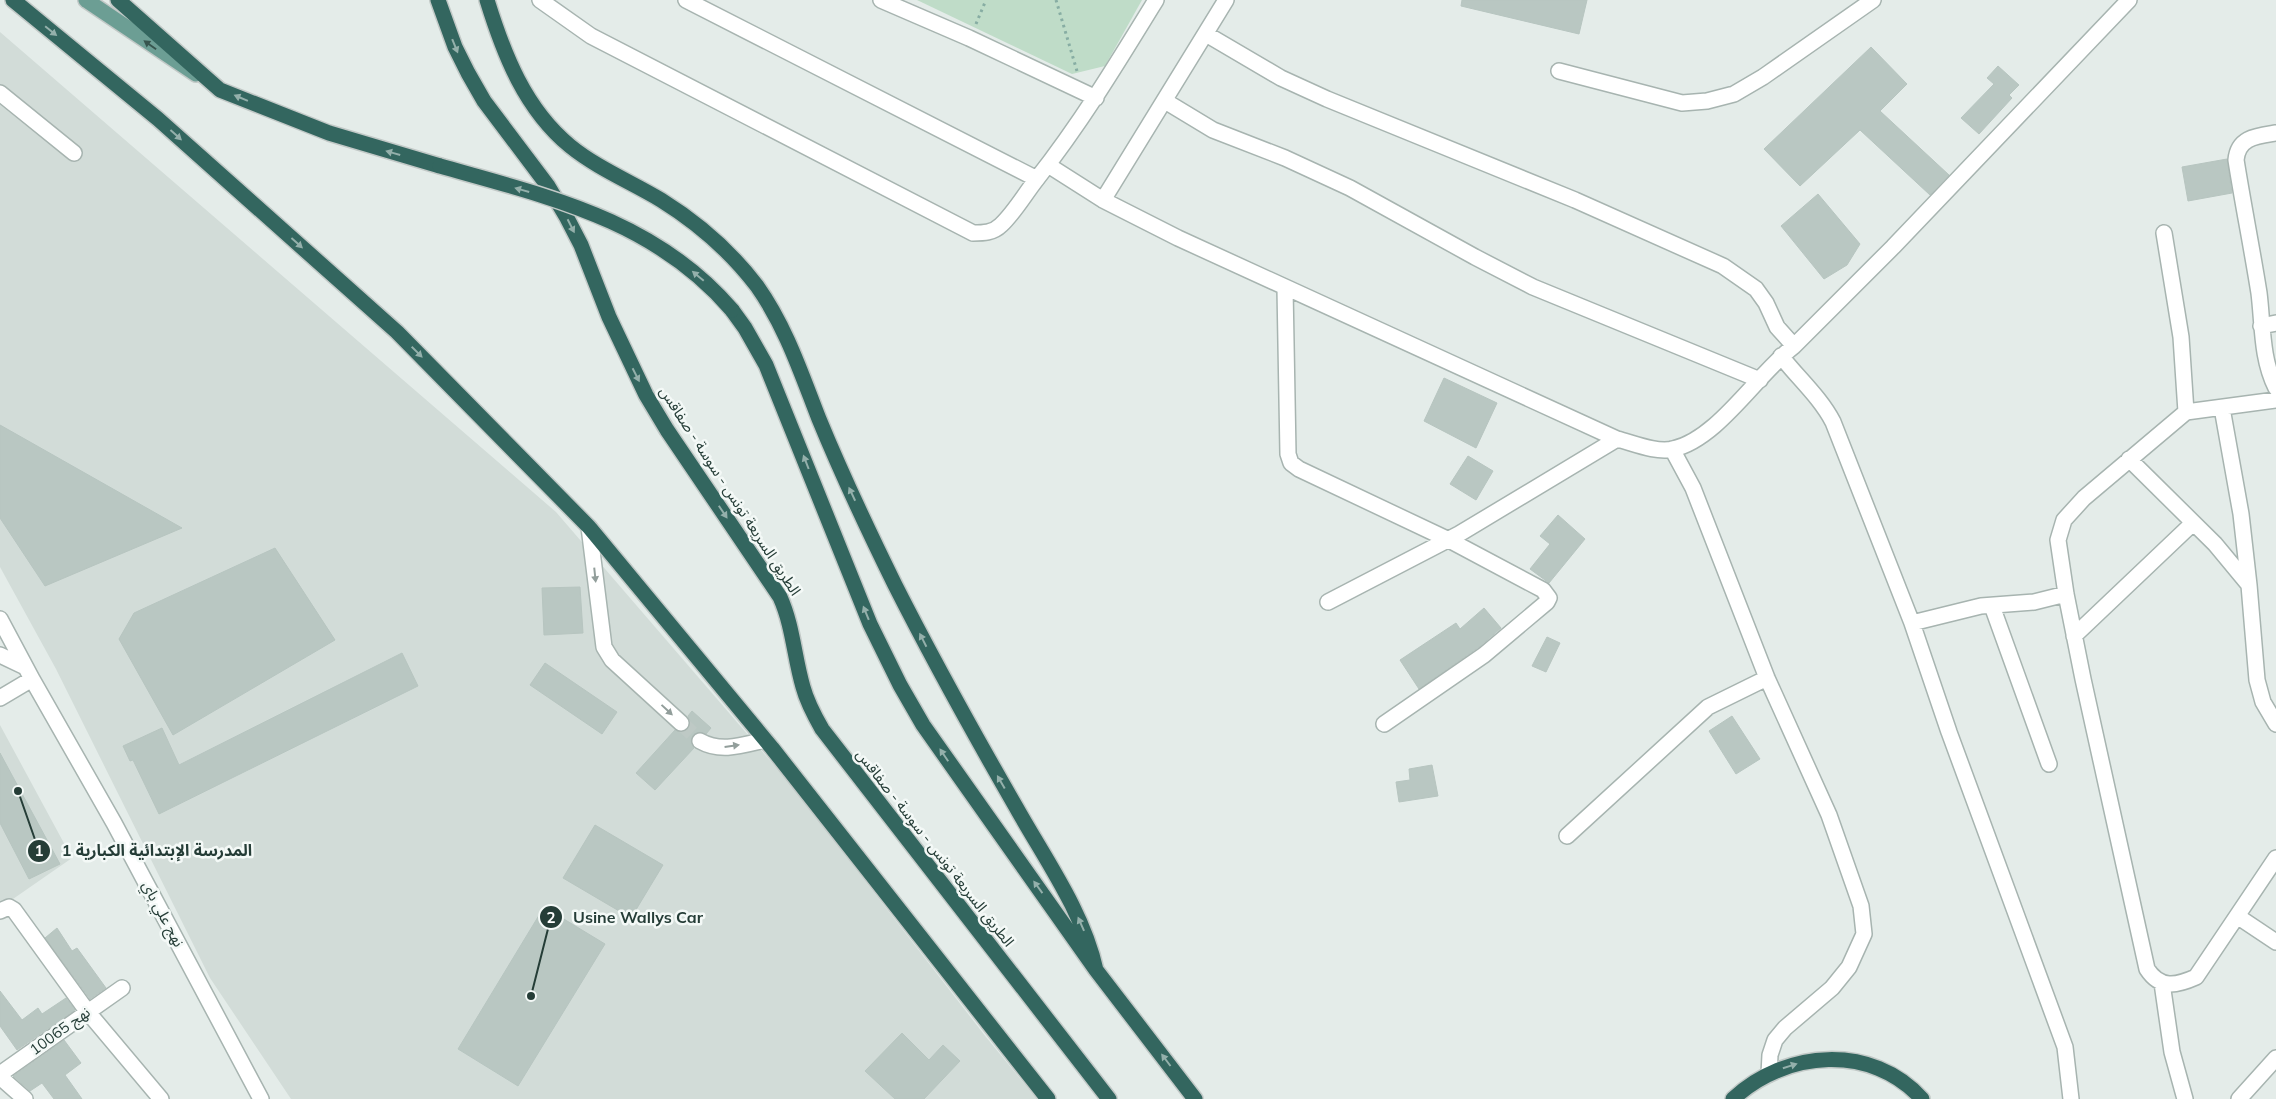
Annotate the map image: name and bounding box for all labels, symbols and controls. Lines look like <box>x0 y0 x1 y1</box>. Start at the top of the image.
one-way arrow <box>44 25 56 37</box>
one-way arrow <box>452 39 460 53</box>
one-way arrow <box>143 40 157 50</box>
one-way arrow <box>233 94 248 102</box>
one-way arrow <box>169 129 181 141</box>
one-way arrow <box>386 149 401 157</box>
one-way arrow <box>515 185 530 193</box>
one-way arrow <box>567 219 575 233</box>
one-way arrow <box>291 237 303 249</box>
one-way arrow <box>692 270 705 281</box>
one-way arrow <box>411 346 423 358</box>
one-way arrow <box>632 368 640 382</box>
street label: الطريق السريعة تونس - سوسة - صفاقس <box>655 383 805 599</box>
one-way arrow <box>801 455 809 469</box>
one-way arrow <box>848 487 856 501</box>
one-way arrow <box>718 505 728 519</box>
one-way arrow <box>591 567 599 583</box>
one-way arrow <box>861 606 869 620</box>
one-way arrow <box>919 632 927 647</box>
one-way arrow <box>661 704 673 716</box>
one-way arrow <box>724 742 740 750</box>
street label: الطريق السريعة تونس - سوسة - صفاقس <box>852 745 1018 951</box>
one-way arrow <box>939 748 948 762</box>
one-way arrow <box>997 776 1006 789</box>
callout: المدرسة الإبتدائية الكبارية 1 <box>27 835 262 866</box>
text: المدرسة الإبتدائية الكبارية 1 <box>62 840 252 862</box>
text: 1 <box>34 841 44 860</box>
street label: نهج علي باي <box>135 877 189 951</box>
one-way arrow <box>1033 881 1043 894</box>
callout: Usine Wallys Car <box>538 902 713 933</box>
text: Usine Wallys Car <box>573 907 704 927</box>
text: 2 <box>546 908 556 927</box>
one-way arrow <box>1077 917 1085 931</box>
street label: نهج 10065 <box>26 1002 95 1061</box>
one-way arrow <box>1160 1054 1171 1067</box>
one-way arrow <box>1783 1062 1798 1070</box>

